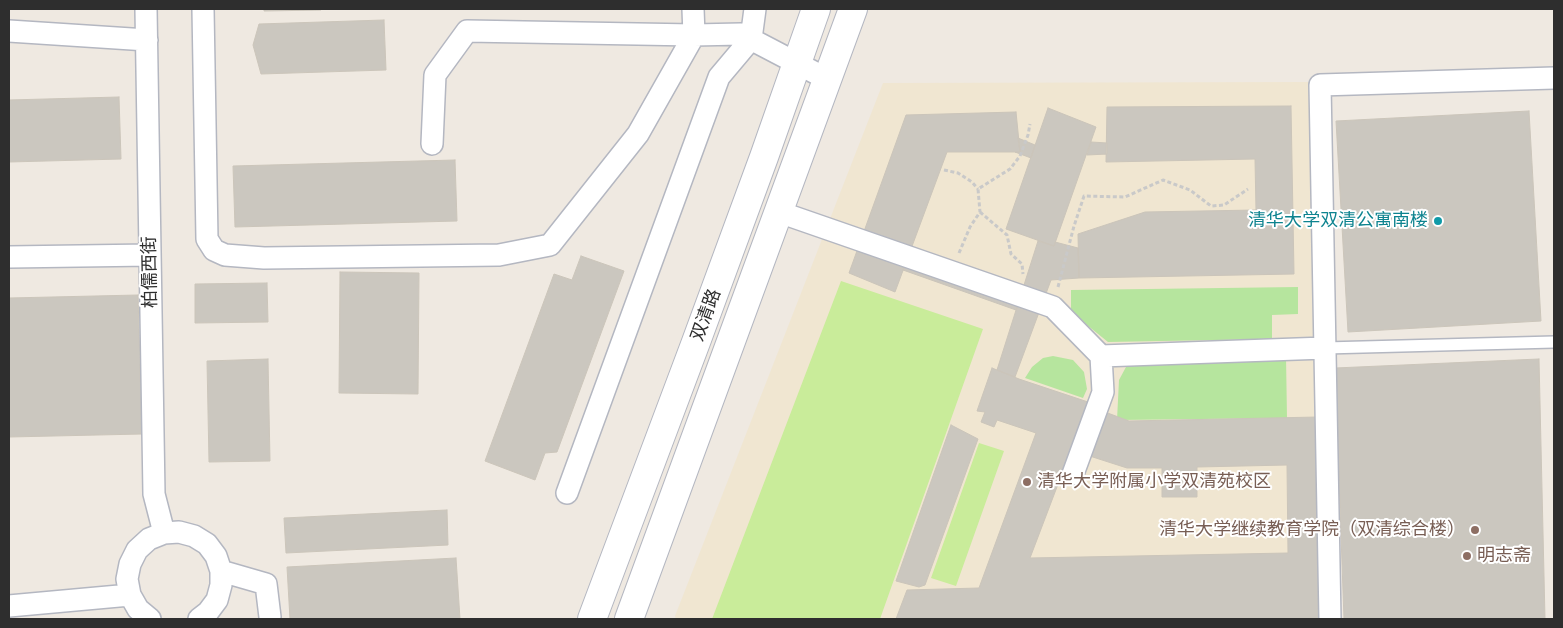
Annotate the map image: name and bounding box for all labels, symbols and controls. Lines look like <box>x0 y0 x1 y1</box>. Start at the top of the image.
place label: 清华大学双清公寓南楼 <box>1248 210 1428 232</box>
marker: 清华大学双清公寓南楼 <box>1432 215 1444 227</box>
street label: 柏儒西街 <box>139 236 161 308</box>
street label: 双清路 <box>687 286 725 344</box>
place label: 清华大学附属小学双清苑校区 <box>1037 471 1271 493</box>
marker: 清华大学附属小学双清苑校区 <box>1021 476 1033 488</box>
place label: 清华大学继续教育学院（双清综合楼） <box>1159 519 1465 541</box>
marker: 清华大学继续教育学院（双清综合楼） <box>1469 524 1481 536</box>
place label: 明志斋 <box>1477 545 1531 567</box>
marker: 明志斋 <box>1461 550 1473 562</box>

